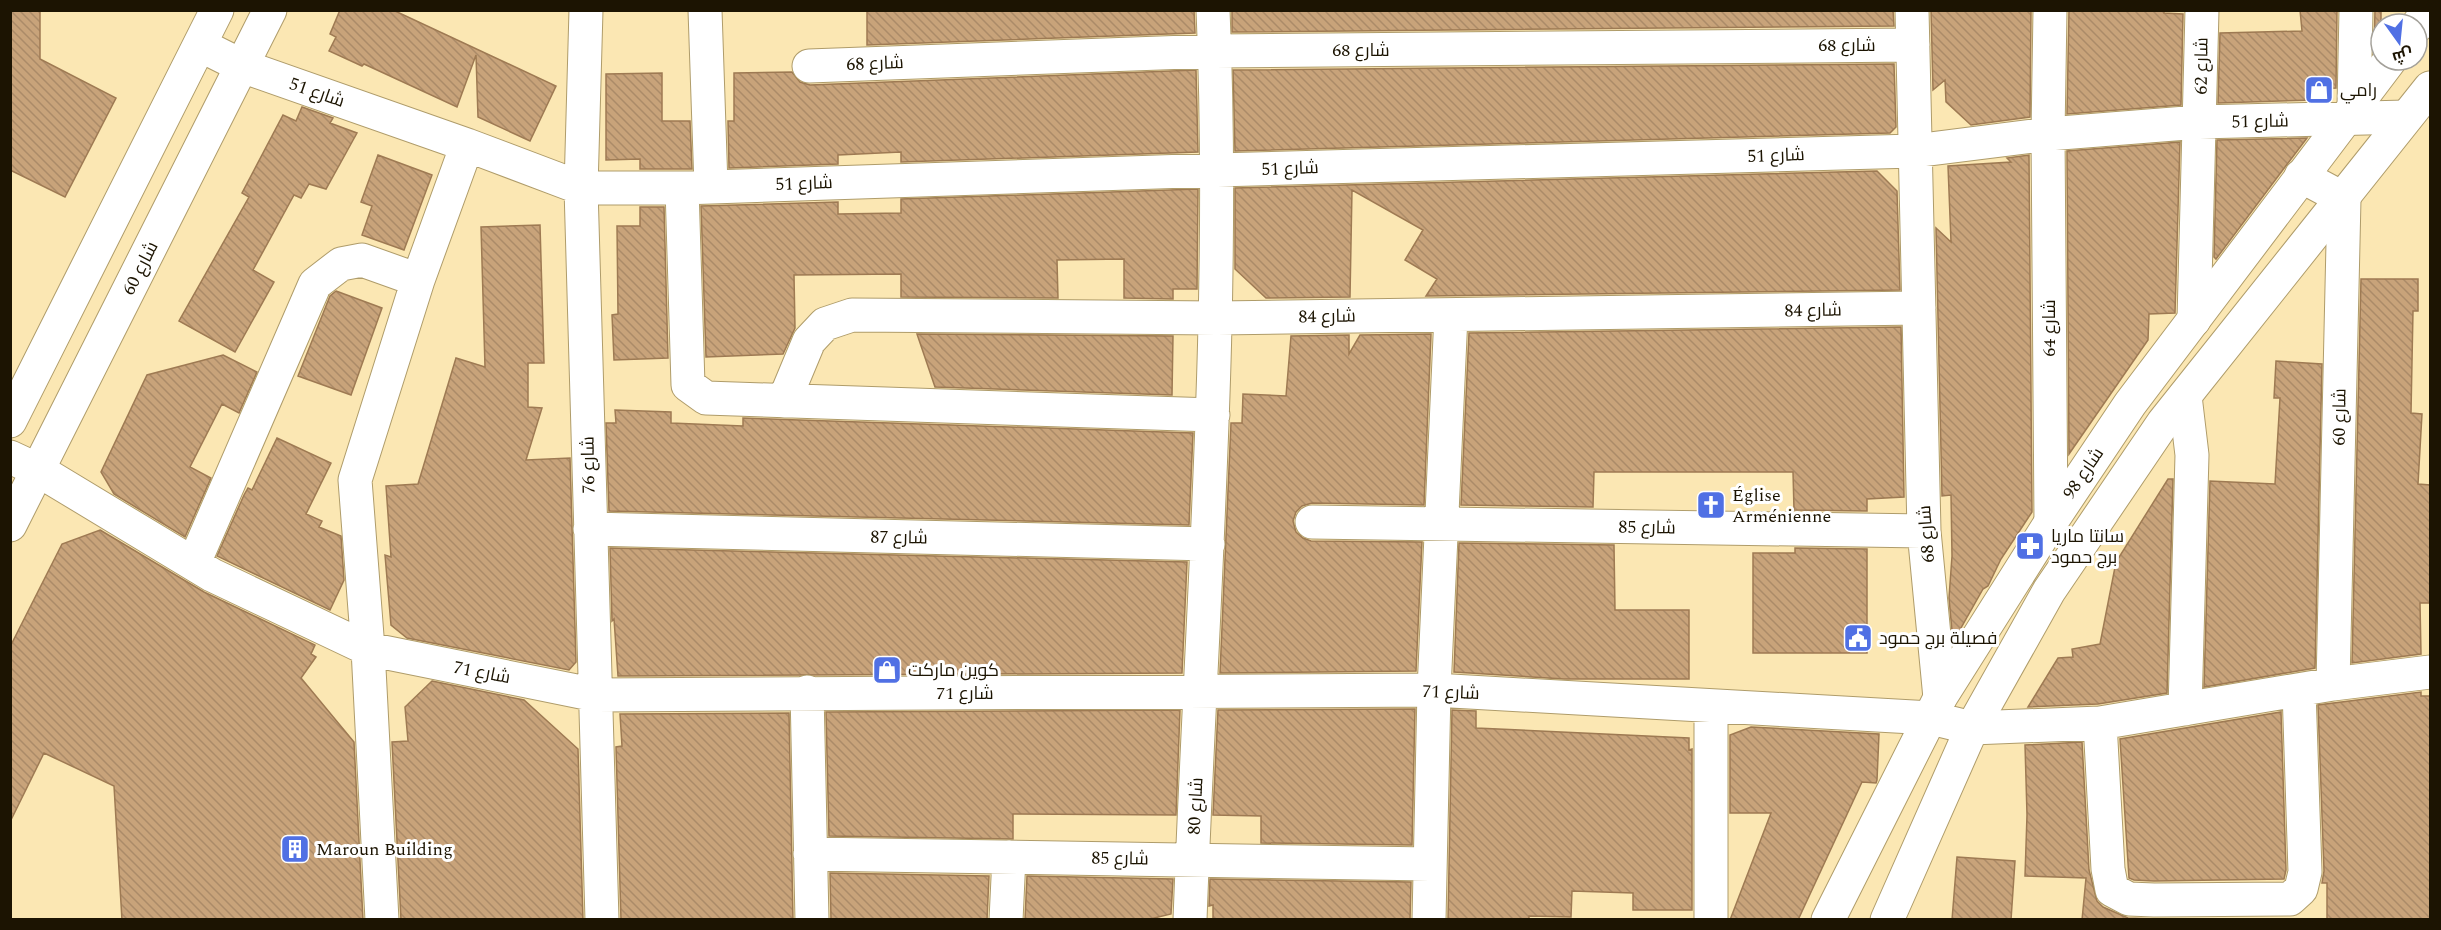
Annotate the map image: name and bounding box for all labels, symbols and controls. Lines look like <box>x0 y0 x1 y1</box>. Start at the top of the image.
north arrow <box>2369 12 2429 72</box>
street label: شارع 68 <box>1818 32 1876 59</box>
street label: شارع 68 <box>1332 37 1390 64</box>
street label: شارع 62 <box>2188 37 2215 95</box>
text: ش <box>2390 41 2416 70</box>
street label: شارع 68 <box>846 49 904 78</box>
street label: شارع 51 <box>285 70 348 115</box>
shop icon: رامي <box>2303 74 2335 106</box>
place label: رامي <box>2340 77 2377 104</box>
street label: شارع 51 <box>2231 108 2289 135</box>
street label: شارع 51 <box>1747 141 1805 170</box>
street label: شارع 51 <box>1261 154 1319 183</box>
street label: شارع 51 <box>775 169 833 198</box>
street label: شارع 60 <box>115 237 165 300</box>
street label: شارع 84 <box>1784 297 1842 324</box>
street label: شارع 64 <box>2036 299 2063 357</box>
street label: شارع 84 <box>1298 303 1356 330</box>
street label: شارع 60 <box>2326 388 2353 446</box>
street label: شارع 76 <box>575 436 602 494</box>
street label: شارع 98 <box>2056 442 2111 505</box>
place label: Église Arménienne <box>1732 482 1831 530</box>
church icon: Église Arménienne <box>1695 489 1727 521</box>
street label: شارع 68 <box>1911 504 1942 564</box>
street label: شارع 85 <box>1618 514 1676 541</box>
place label: سانتا ماريا برج حمود <box>2051 523 2124 571</box>
street label: شارع 87 <box>870 524 928 551</box>
pharmacy icon: سانتا ماريا برج حمود <box>2014 530 2046 562</box>
public building icon: فصيلة برج حمود <box>1842 622 1874 654</box>
place label: فصيلة برج حمود <box>1879 625 1997 652</box>
street label: شارع 71 <box>451 654 513 691</box>
shop icon: كوين ماركت <box>871 654 903 686</box>
place label: كوين ماركت <box>908 657 999 684</box>
street label: شارع 71 <box>1422 678 1480 707</box>
street label: شارع 71 <box>936 680 994 707</box>
street label: شارع 80 <box>1181 777 1210 835</box>
building icon: Maroun Building <box>279 833 311 865</box>
place label: Maroun Building <box>316 836 453 863</box>
street label: شارع 85 <box>1091 845 1149 872</box>

